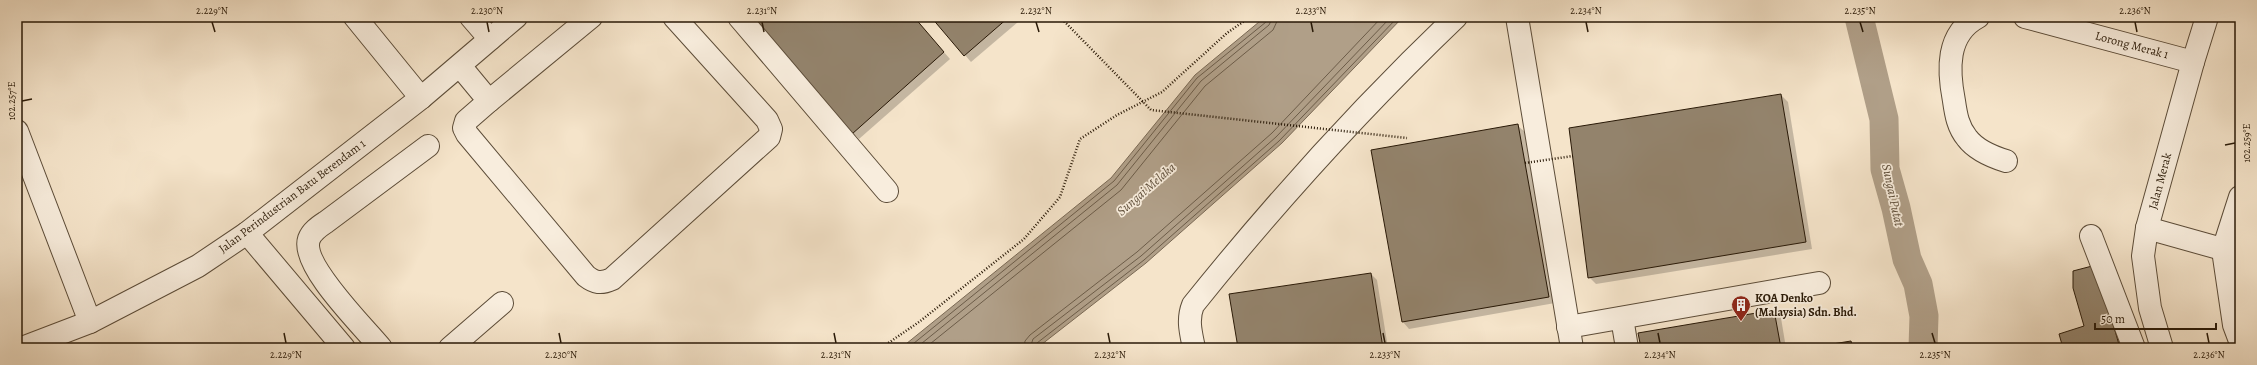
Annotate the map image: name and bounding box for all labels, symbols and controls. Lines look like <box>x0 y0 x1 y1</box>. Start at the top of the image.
text: 2.229°N <box>196 4 228 17</box>
text: 2.230°N <box>471 4 503 17</box>
text: 2.231°N <box>747 4 777 17</box>
text: 2.232°N <box>1020 4 1052 17</box>
text: 2.233°N <box>1295 4 1327 17</box>
text: 2.234°N <box>1570 4 1602 17</box>
text: 2.235°N <box>1844 4 1876 17</box>
text: 2.236°N <box>2119 4 2151 17</box>
street label: Lorong Merak 1 <box>2094 28 2170 62</box>
text: 102.257°E <box>5 82 18 120</box>
text: 102.259°E <box>2240 123 2253 163</box>
street label: Jalan Perindustrian Batu Berendam 1 <box>215 136 369 256</box>
street label: Jalan Merak <box>2145 151 2175 211</box>
water label: Sungai Melaka <box>1113 159 1179 219</box>
water label: Sungai Putat <box>1878 162 1908 229</box>
place label: KOA Denko (Malaysia) Sdn. Bhd. <box>1755 290 1857 320</box>
building icon: KOA Denko (Malaysia) Sdn. Bhd. <box>1730 294 1752 322</box>
scale bar <box>2095 305 2216 331</box>
text: 50 m <box>2101 311 2125 327</box>
text: 2.229°N <box>270 348 302 361</box>
text: 2.230°N <box>545 348 577 361</box>
text: 2.231°N <box>821 348 851 361</box>
text: 2.232°N <box>1094 348 1126 361</box>
text: 2.233°N <box>1369 348 1401 361</box>
text: 2.234°N <box>1644 348 1676 361</box>
text: 2.235°N <box>1919 348 1951 361</box>
text: 2.236°N <box>2193 348 2225 361</box>

